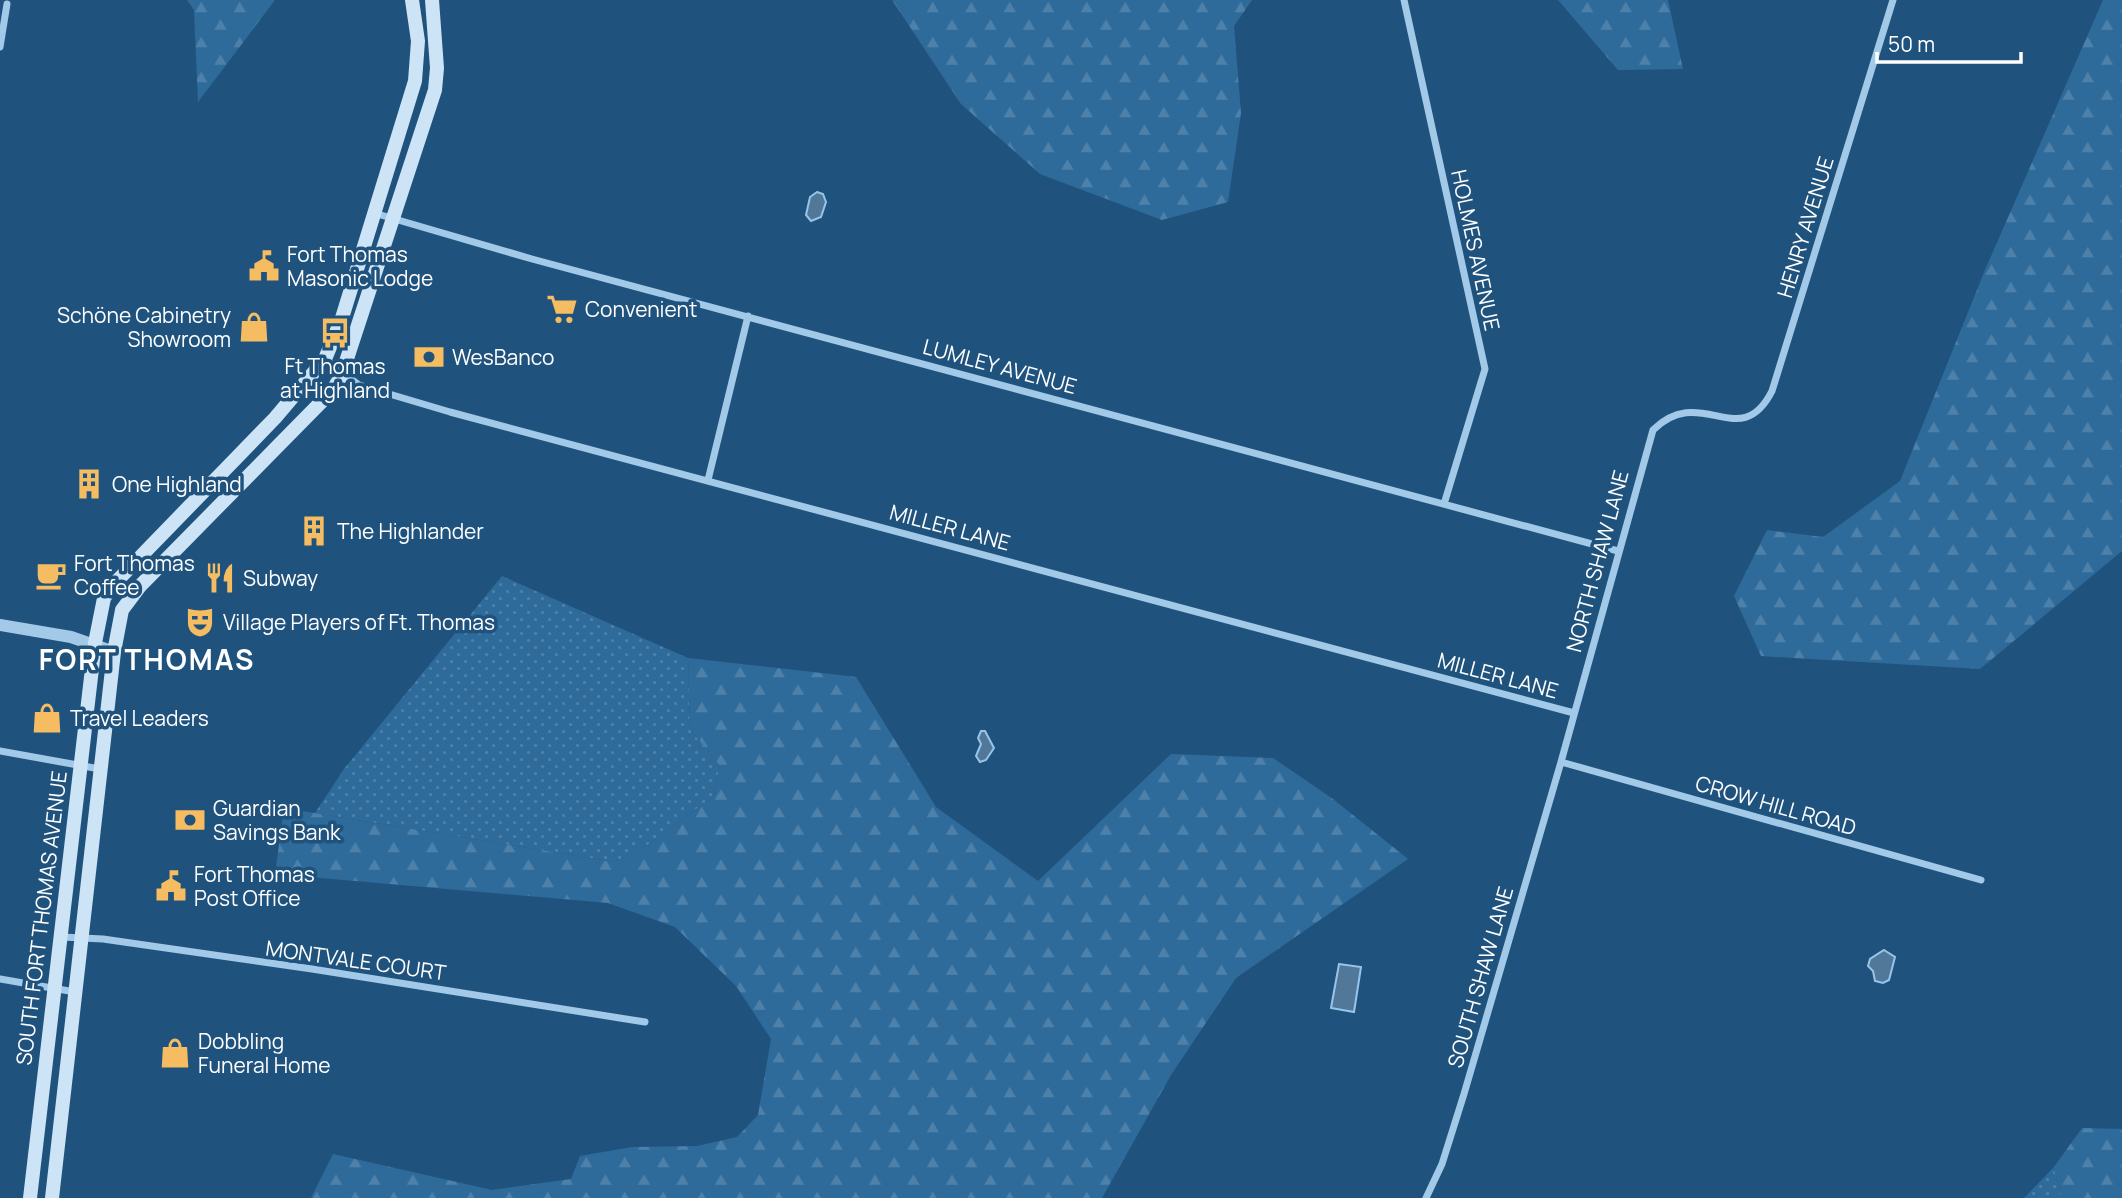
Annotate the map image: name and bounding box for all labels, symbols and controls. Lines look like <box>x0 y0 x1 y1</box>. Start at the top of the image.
scale bar <box>1877 21 2021 65</box>
text: 50 m <box>1888 30 1935 58</box>
street label: HENRY AVENUE <box>1770 153 1840 301</box>
street label: HOLMES AVENUE <box>1445 167 1507 333</box>
place label: Fort Thomas Masonic Lodge <box>287 240 433 292</box>
public building icon: Fort Thomas Masonic Lodge <box>247 249 281 283</box>
supermarket icon: Convenient <box>545 292 579 326</box>
place label: Convenient <box>585 295 697 323</box>
place label: Schöne Cabinetry Showroom <box>57 301 231 353</box>
shop icon: Schöne Cabinetry Showroom <box>237 310 271 344</box>
bus stop icon: Ft Thomas at Highland <box>318 316 352 350</box>
street label: LUMLEY AVENUE <box>920 332 1080 400</box>
bank icon: WesBanco <box>412 340 446 374</box>
place label: WesBanco <box>452 343 554 371</box>
place label: Ft Thomas at Highland <box>280 352 390 404</box>
building icon: One Highland <box>72 467 106 501</box>
street label: NORTH SHAW LANE <box>1559 467 1635 655</box>
place label: One Highland <box>112 470 242 498</box>
street label: MILLER LANE <box>887 497 1013 557</box>
building icon: The Highlander <box>297 514 331 548</box>
place label: The Highlander <box>337 517 484 545</box>
place label: Fort Thomas Coffee <box>74 549 195 601</box>
cafe icon: Fort Thomas Coffee <box>34 558 68 592</box>
restaurant icon: Subway <box>203 561 237 595</box>
place label: Subway <box>243 564 318 592</box>
theatre icon: Village Players of Ft. Thomas <box>183 605 217 639</box>
place label: Village Players of Ft. Thomas <box>223 608 495 636</box>
district label: FORT THOMAS <box>39 640 255 678</box>
street label: MILLER LANE <box>1435 645 1561 705</box>
shop icon: Travel Leaders <box>30 701 64 735</box>
place label: Travel Leaders <box>70 704 209 732</box>
street label: SOUTH FORT THOMAS AVENUE <box>9 769 73 1067</box>
street label: CROW HILL ROAD <box>1692 769 1860 841</box>
place label: Guardian Savings Bank <box>213 794 341 846</box>
bank icon: Guardian Savings Bank <box>173 803 207 837</box>
place label: Fort Thomas Post Office <box>194 860 315 912</box>
public building icon: Fort Thomas Post Office <box>154 869 188 903</box>
street label: SOUTH SHAW LANE <box>1441 883 1519 1071</box>
street label: MONTVALE COURT <box>264 933 448 987</box>
place label: Dobbling Funeral Home <box>198 1027 330 1079</box>
shop icon: Dobbling Funeral Home <box>158 1036 192 1070</box>

